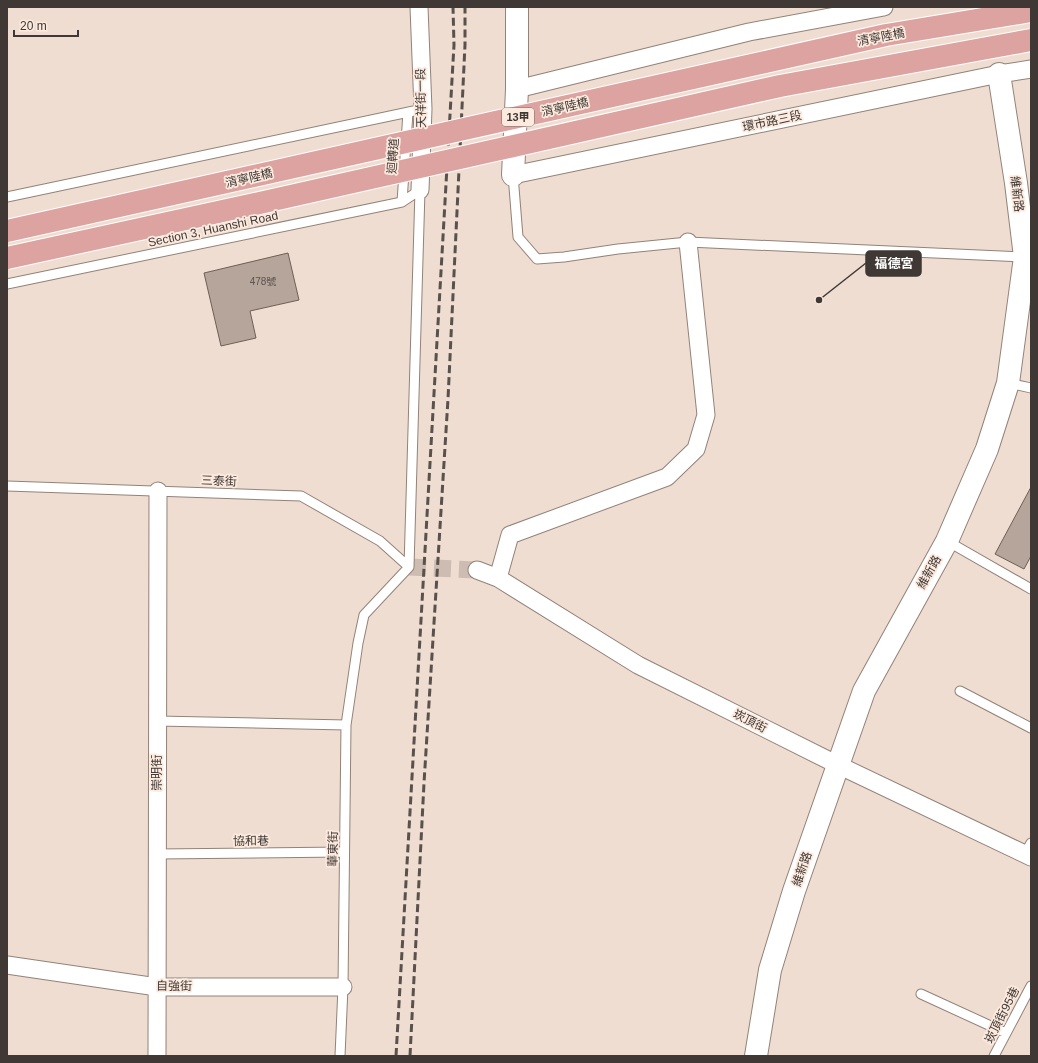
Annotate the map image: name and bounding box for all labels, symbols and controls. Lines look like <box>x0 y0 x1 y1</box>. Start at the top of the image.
scale bar <box>14 12 78 38</box>
text: 20 m <box>20 19 47 33</box>
street label: 清寧陸橋 <box>856 26 906 48</box>
street label: 天祥街一段 <box>413 68 429 128</box>
street label: 清寧陸橋 <box>540 95 590 119</box>
road number: 13甲 <box>502 108 534 126</box>
street label: 環市路三段 <box>741 108 803 134</box>
street label: 迴轉道 <box>385 138 401 174</box>
street label: 清寧陸橋 <box>224 166 274 190</box>
street label: 維新路 <box>1008 175 1026 213</box>
street label: Section 3, Huanshi Road <box>147 208 279 250</box>
callout: 福德宮 <box>866 251 921 276</box>
text: 福德宮 <box>874 256 914 271</box>
house number: 478號 <box>250 276 276 287</box>
street label: 三泰街 <box>201 473 237 489</box>
street label: 維新路 <box>914 553 944 591</box>
street label: 崁頂街 <box>731 707 769 735</box>
street label: 崇明街 <box>150 755 164 791</box>
street label: 華東街 <box>326 831 340 867</box>
street label: 協和巷 <box>233 834 269 848</box>
street label: 維新路 <box>790 850 814 888</box>
street label: 自強街 <box>156 979 192 993</box>
street label: 崁頂街95巷 <box>982 984 1022 1046</box>

